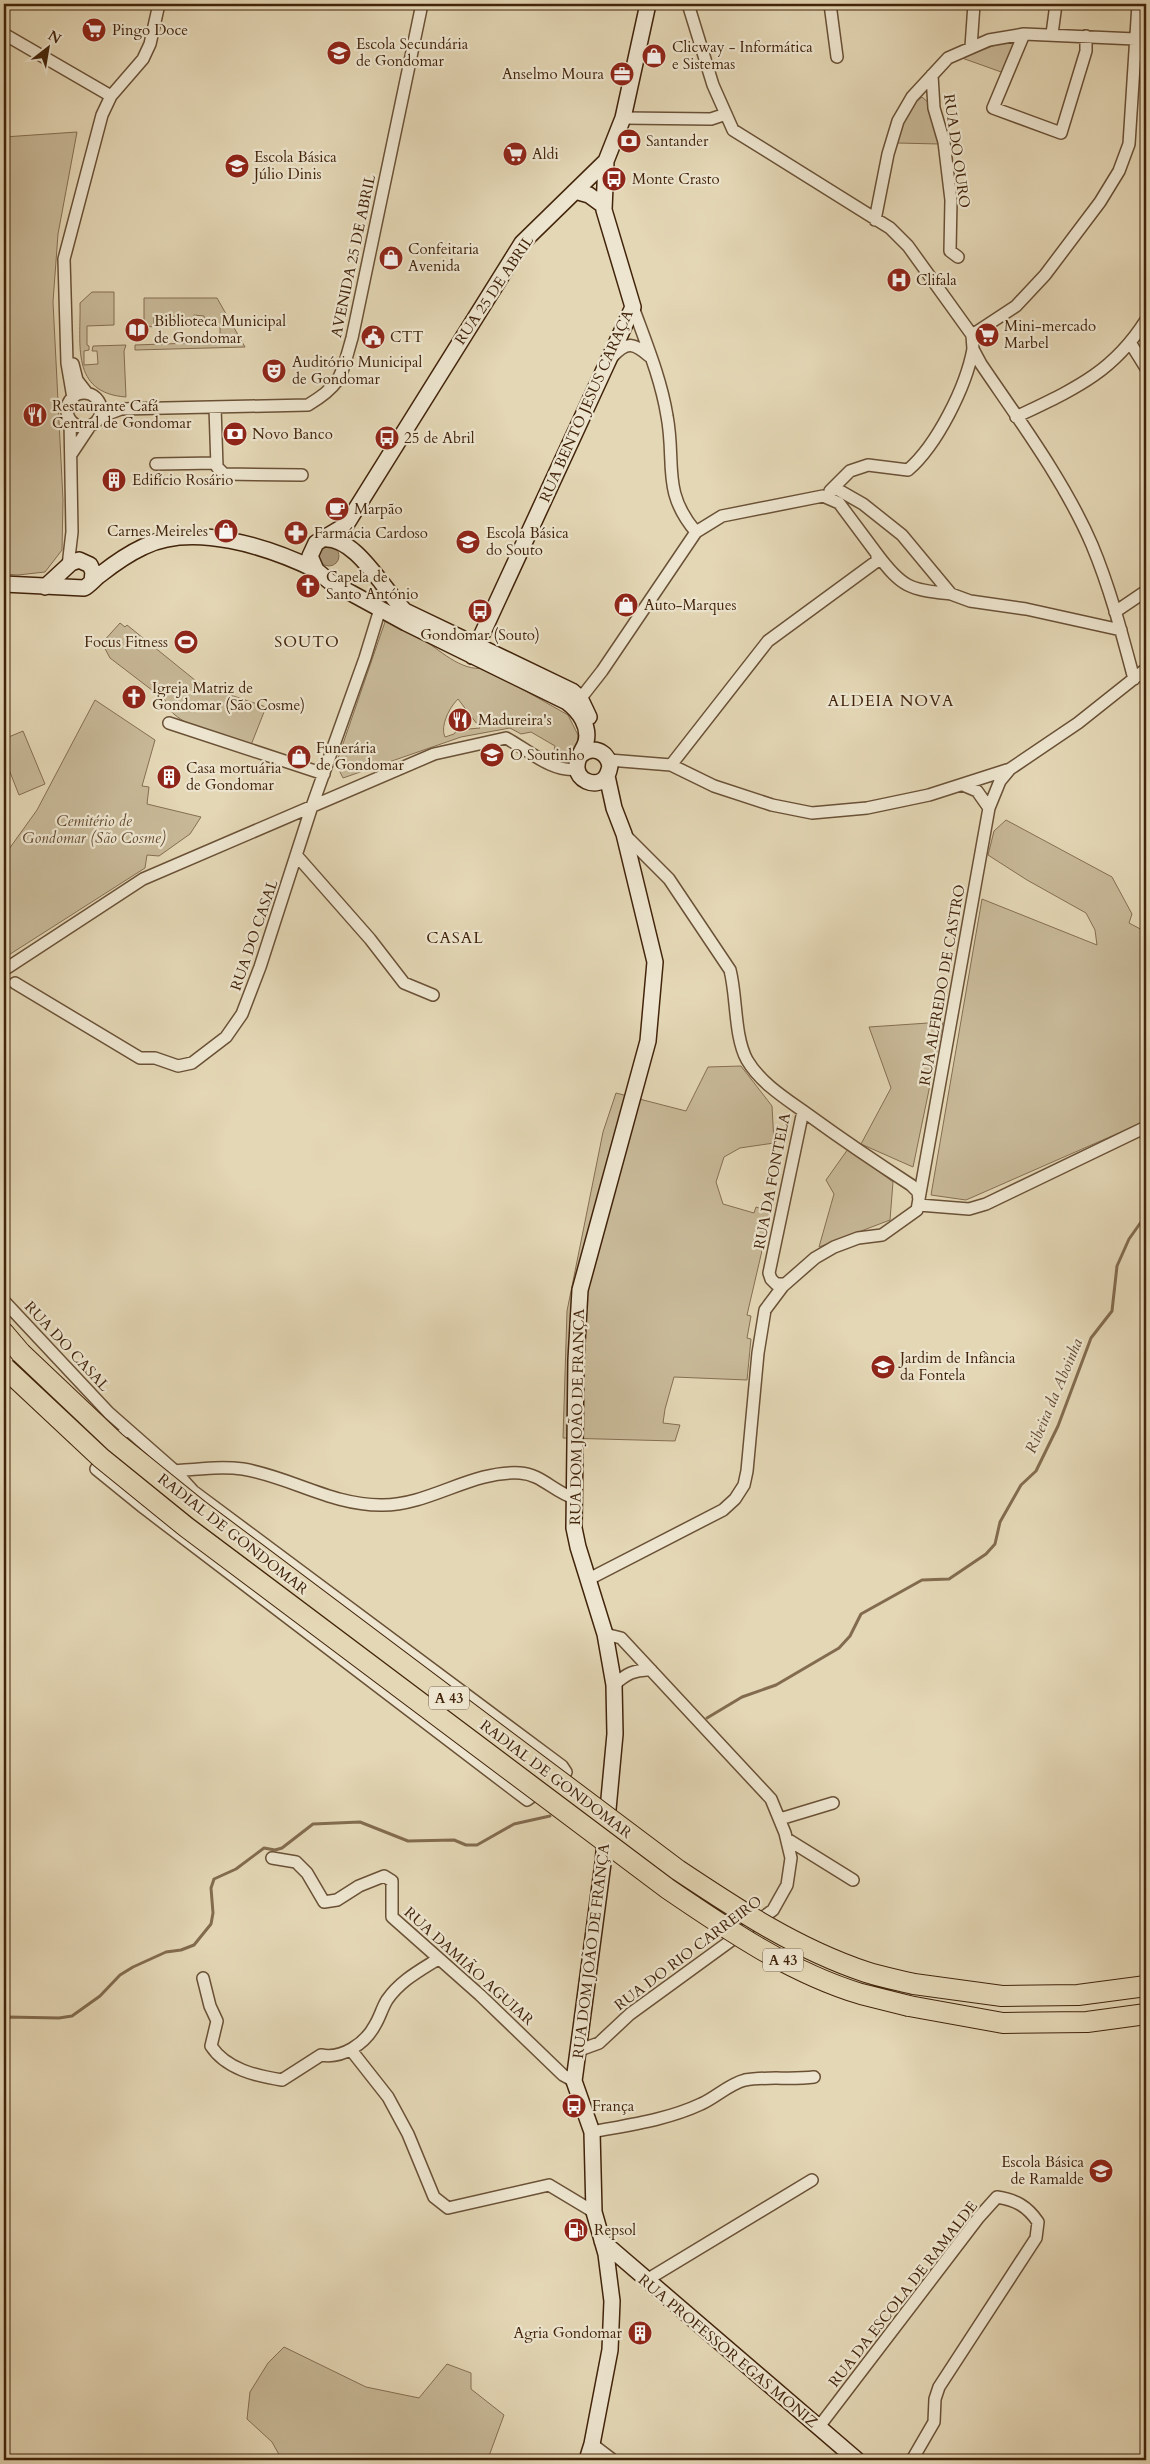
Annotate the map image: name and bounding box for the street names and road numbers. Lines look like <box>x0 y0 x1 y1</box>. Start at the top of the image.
street label: RUA DO OURO <box>939 93 975 209</box>
street label: AVENIDA 25 DE ABRIL <box>326 172 380 339</box>
street label: RUA 25 DE ABRIL <box>450 231 538 349</box>
street label: RUA BENTO JESUS CARAÇA <box>534 306 638 505</box>
street label: RUA DO CASAL <box>226 876 283 993</box>
street label: RUA ALFREDO DE CASTRO <box>914 883 970 1087</box>
street label: RUA DA FONTELA <box>749 1111 795 1251</box>
street label: RUA DO CASAL <box>20 1297 114 1396</box>
street label: RUA DOM JOÃO DE FRANÇA <box>565 1308 589 1525</box>
street label: RADIAL DE GONDOMAR <box>154 1469 313 1599</box>
road number: A 43 <box>429 1686 469 1710</box>
street label: RADIAL DE GONDOMAR <box>476 1715 637 1843</box>
street label: RUA DOM JOÃO DE FRANÇA <box>568 1842 614 2060</box>
street label: RUA DO RIO CARREIRO <box>610 1891 766 2015</box>
street label: RUA DAMIÃO AGUIAR <box>400 1902 539 2030</box>
road number: A 43 <box>763 1948 803 1972</box>
street label: RUA DA ESCOLA DE RAMALDE <box>824 2197 982 2391</box>
street label: RUA PROFESSOR EGAS MONIZ <box>634 2270 822 2432</box>

